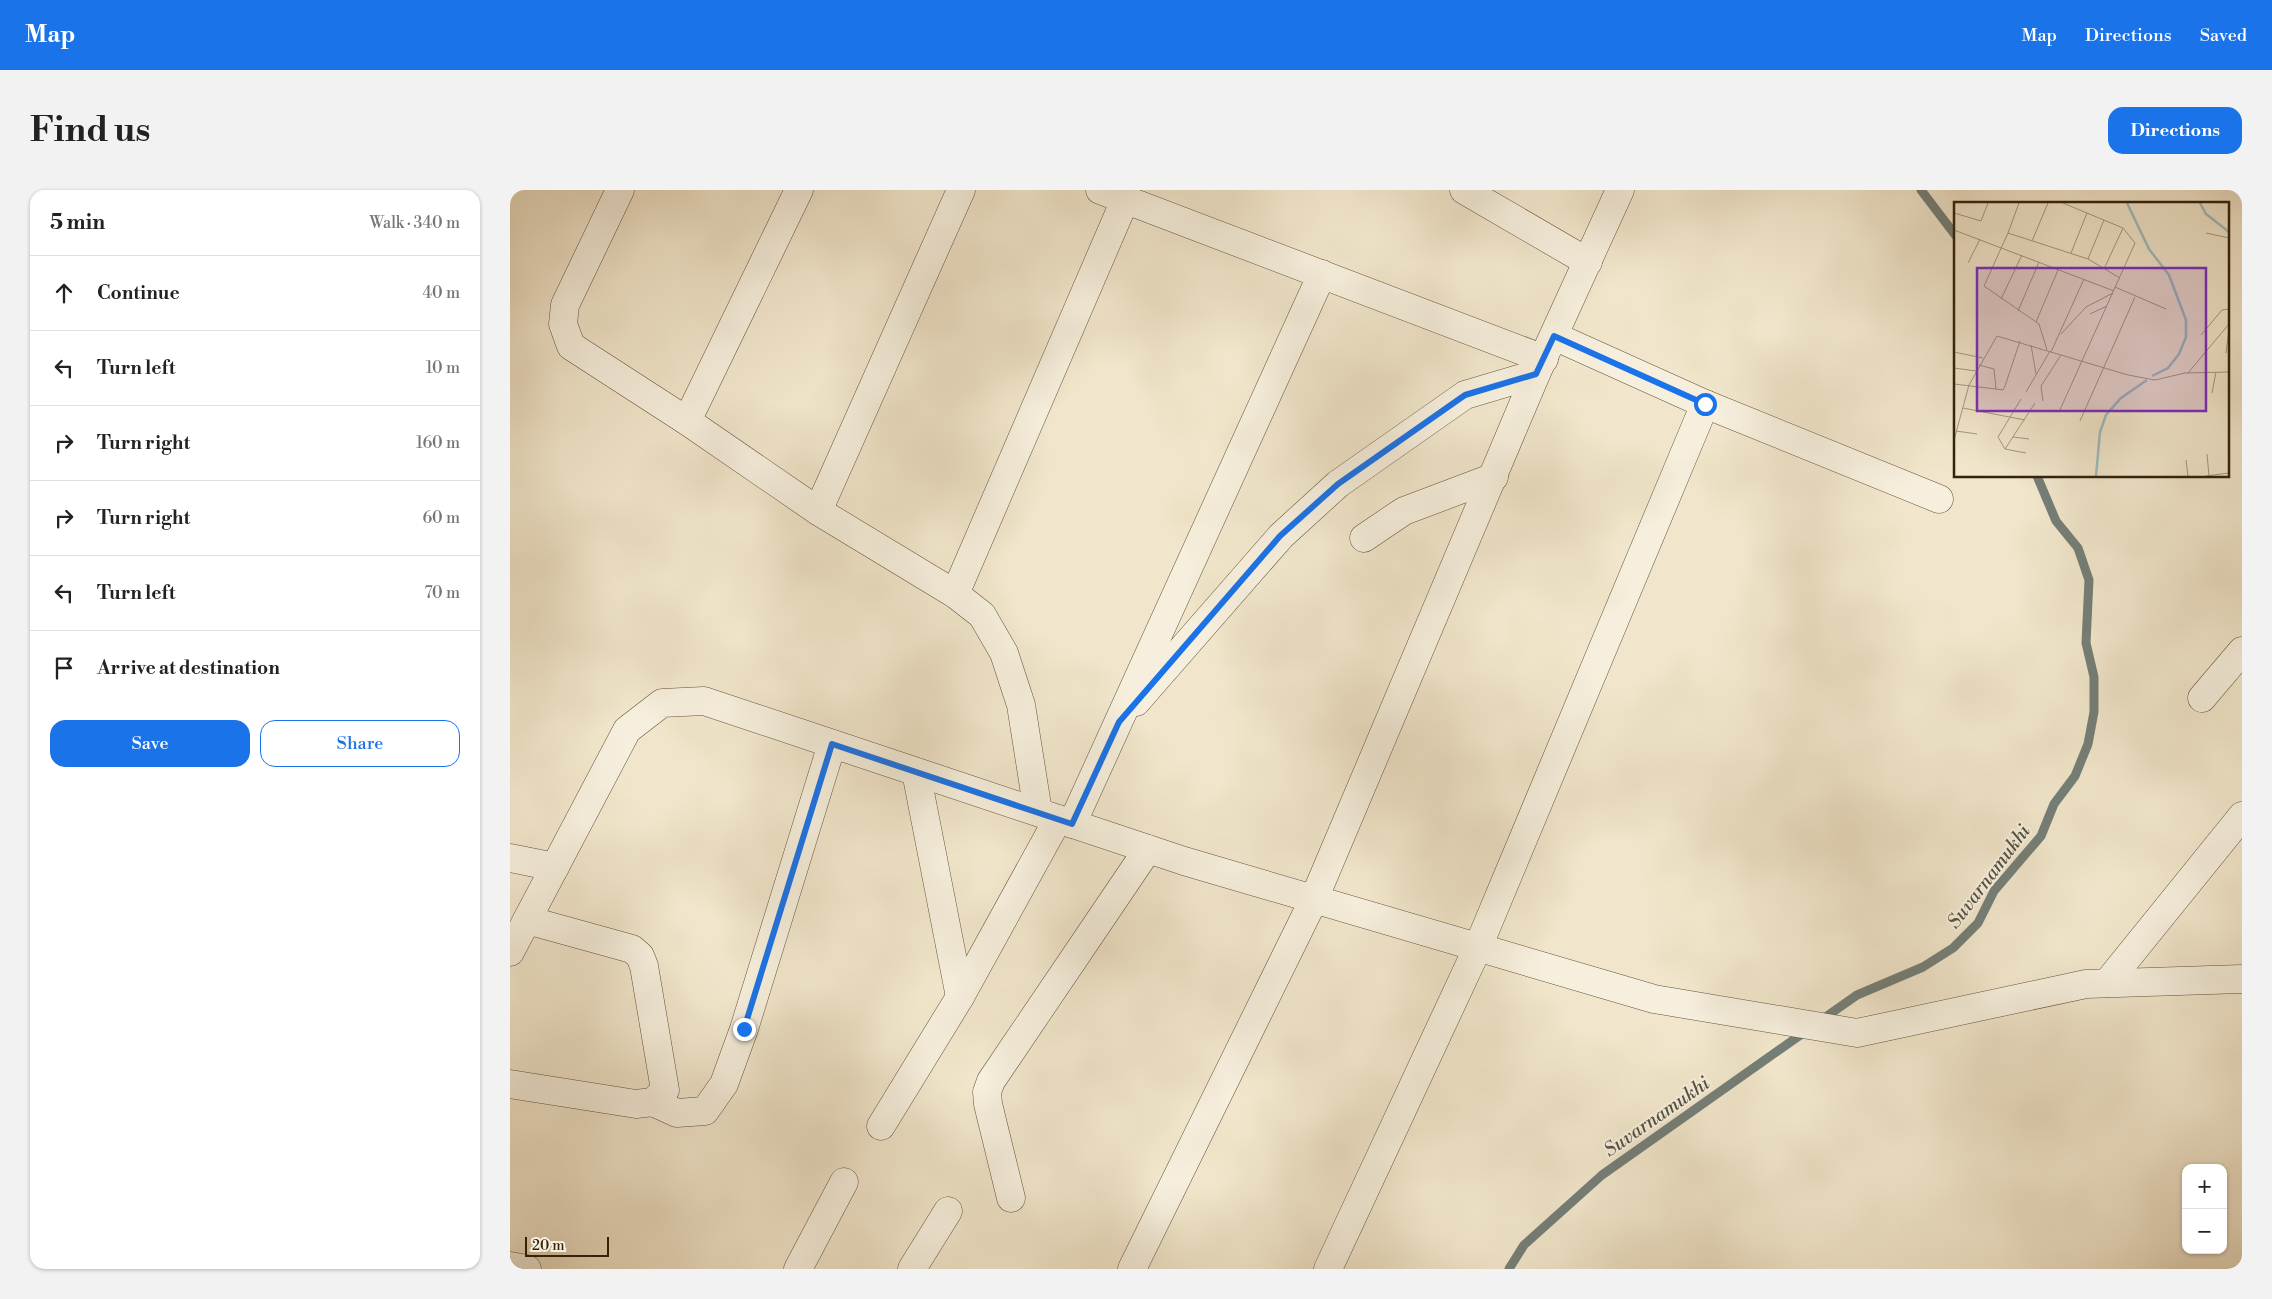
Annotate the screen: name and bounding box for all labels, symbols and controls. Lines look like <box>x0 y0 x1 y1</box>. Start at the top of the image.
text: Map <box>25 20 75 50</box>
text: Map <box>2021 24 2057 47</box>
text: Directions <box>2085 24 2172 47</box>
text: Saved <box>2200 24 2247 47</box>
button: Directions <box>2108 107 2242 154</box>
text: Find us <box>30 109 150 152</box>
inset map <box>1954 202 2230 478</box>
text: 5 min <box>50 210 105 236</box>
text: Walk · 340 m <box>370 213 460 233</box>
icon: ahead <box>50 279 78 307</box>
text: Continue <box>97 281 180 305</box>
text: 40 m <box>423 283 460 303</box>
icon: left <box>50 354 78 382</box>
text: Turn left <box>97 356 176 380</box>
text: 10 m <box>426 358 460 378</box>
route start <box>1694 393 1717 416</box>
icon: right <box>50 429 78 457</box>
text: Turn right <box>97 431 190 455</box>
text: 160 m <box>416 433 460 453</box>
icon: right <box>50 504 78 532</box>
text: Turn right <box>97 506 190 530</box>
text: 60 m <box>422 508 460 528</box>
icon: left <box>50 579 78 607</box>
text: Turn left <box>97 581 176 605</box>
text: 70 m <box>424 583 460 603</box>
icon: arrive <box>50 654 78 682</box>
text: Arrive at destination <box>97 656 280 680</box>
button: Save <box>50 720 250 767</box>
button: Share <box>260 720 460 767</box>
water label: Suvarnamukhi <box>1942 820 2036 933</box>
route end <box>733 1018 756 1041</box>
water label: Suvarnamukhi <box>1599 1071 1714 1162</box>
map controls <box>2182 1164 2227 1254</box>
button: + <box>2182 1164 2227 1209</box>
button: − <box>2182 1209 2227 1254</box>
scale bar <box>525 1234 609 1257</box>
text: 20 m <box>532 1237 564 1255</box>

